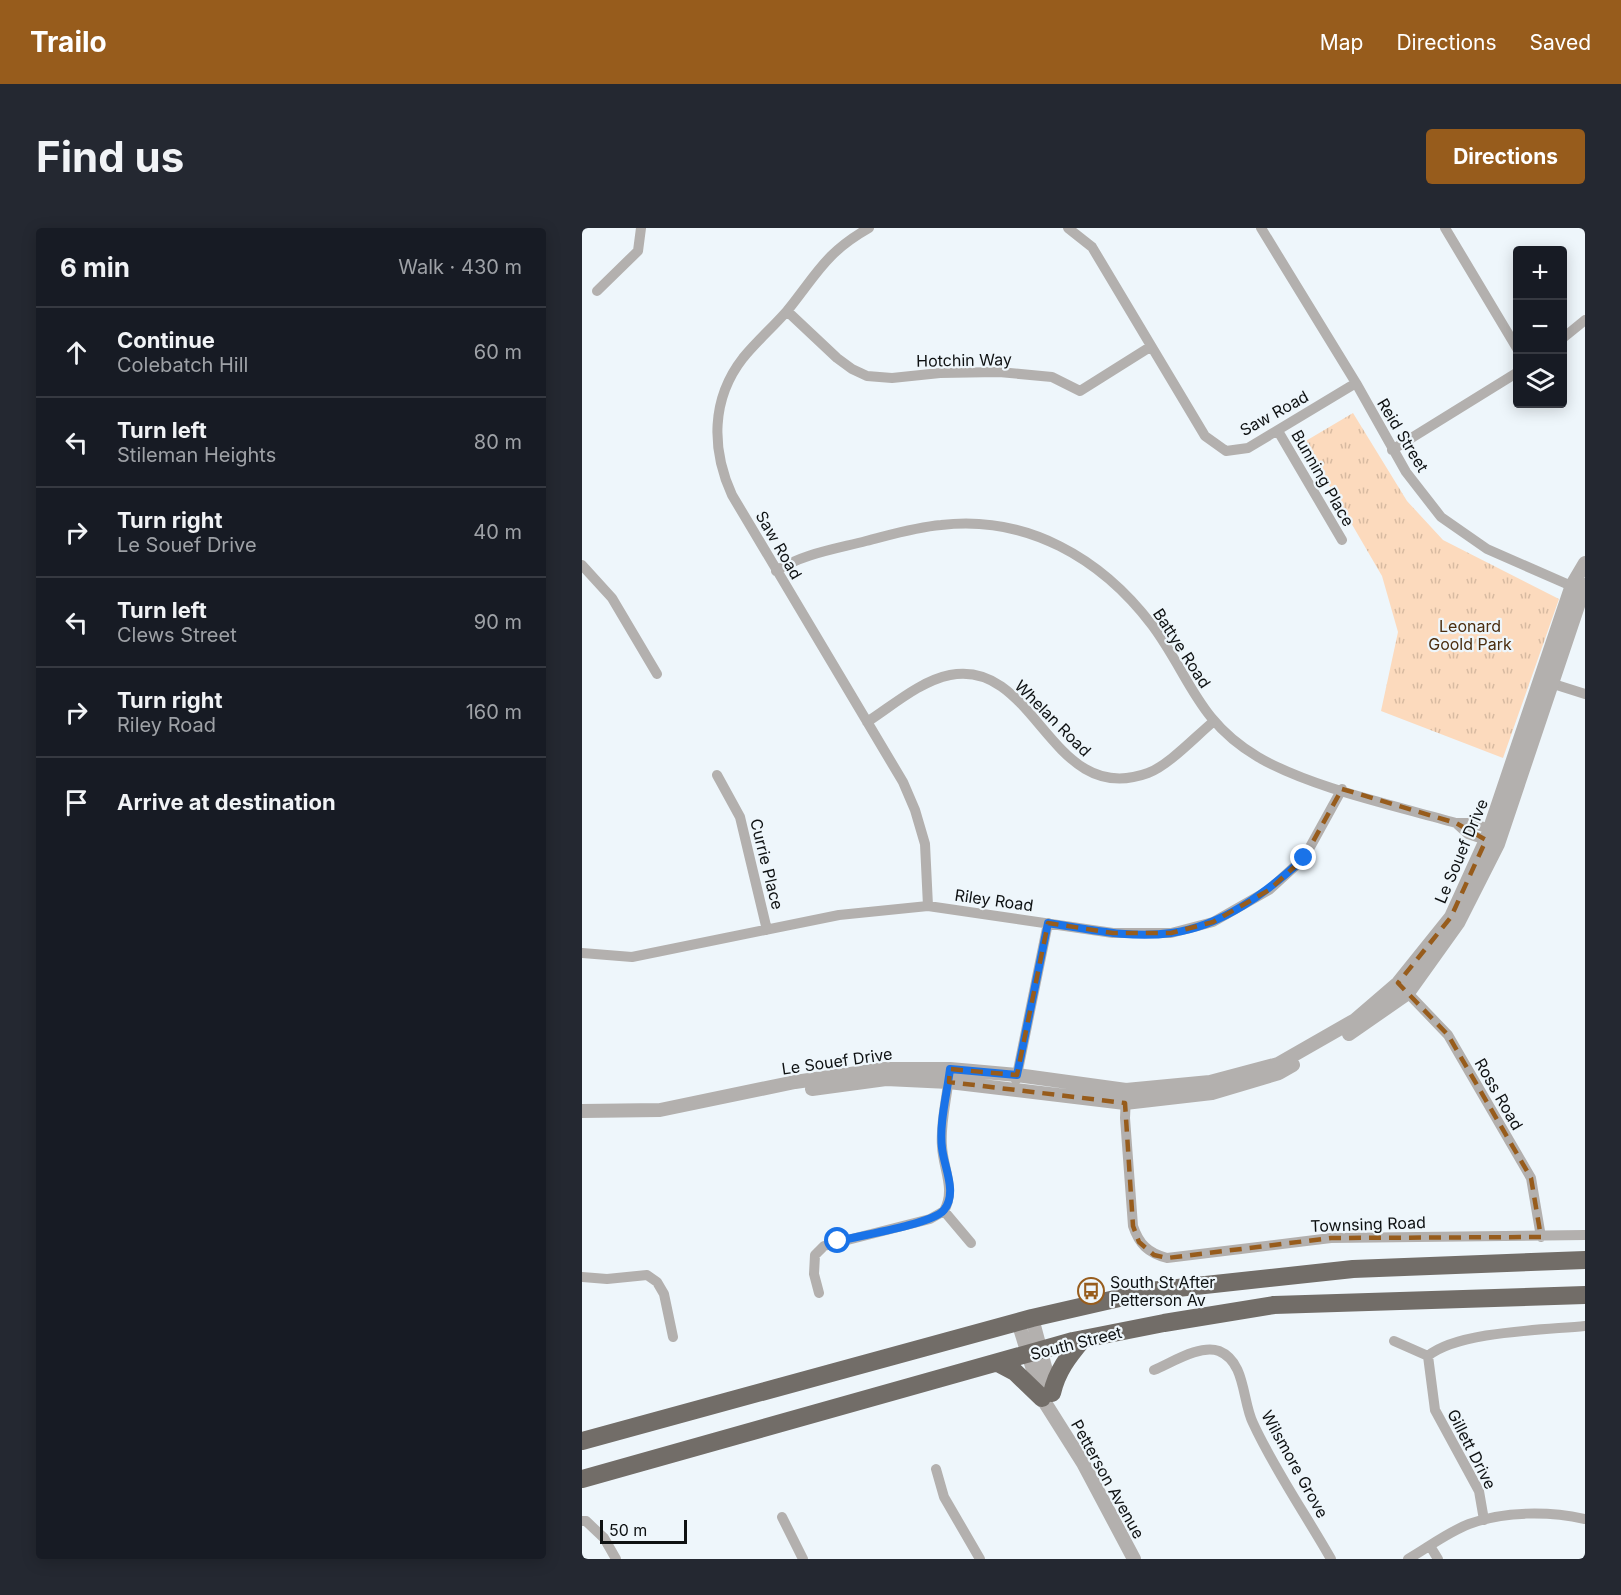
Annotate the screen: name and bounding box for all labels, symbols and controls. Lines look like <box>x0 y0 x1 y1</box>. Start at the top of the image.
text: Trailo <box>30 25 107 59</box>
text: Map <box>1320 30 1363 55</box>
text: Directions <box>1396 30 1497 55</box>
text: Saved <box>1530 30 1591 55</box>
button: Directions <box>1426 129 1585 184</box>
text: Find us <box>36 131 184 182</box>
map controls <box>1513 246 1567 408</box>
button: + <box>1513 246 1567 300</box>
text: 6 min <box>60 252 130 283</box>
text: Walk · 430 m <box>398 255 522 279</box>
button: − <box>1513 300 1567 354</box>
text: Continue <box>117 327 215 353</box>
icon: ahead <box>60 336 93 369</box>
text: 60 m <box>474 340 522 364</box>
street label: Hotchin Way <box>916 349 1012 371</box>
text: Colebatch Hill <box>117 353 248 377</box>
button: layers <box>1513 354 1567 408</box>
street label: Saw Road <box>1236 386 1312 440</box>
street label: Reid Street <box>1373 394 1433 476</box>
text: Turn left <box>117 417 207 443</box>
icon: left <box>60 426 93 459</box>
street label: Bunning Place <box>1287 426 1359 530</box>
text: 80 m <box>474 430 522 454</box>
text: Stileman Heights <box>117 443 276 467</box>
text: Turn right <box>117 507 223 533</box>
street label: Saw Road <box>751 507 807 583</box>
icon: right <box>60 516 93 549</box>
text: 40 m <box>473 520 522 544</box>
text: Le Souef Drive <box>117 533 257 557</box>
text: Turn left <box>117 597 207 623</box>
street label: Battye Road <box>1149 604 1215 692</box>
icon: left <box>60 606 93 639</box>
text: 90 m <box>474 610 522 634</box>
park label: Leonard Goold Park <box>1428 616 1512 654</box>
text: Clews Street <box>117 623 237 647</box>
street label: Whelan Road <box>1011 676 1095 760</box>
text: Turn right <box>117 687 223 713</box>
icon: right <box>60 696 93 729</box>
text: 160 m <box>466 700 522 724</box>
text: Riley Road <box>117 713 216 737</box>
icon: arrive <box>60 786 93 819</box>
text: Arrive at destination <box>117 789 336 815</box>
street label: Le Souef Drive <box>1430 796 1492 906</box>
street label: Currie Place <box>746 816 788 912</box>
route end <box>1290 844 1316 870</box>
street label: Riley Road <box>953 885 1035 915</box>
street label: Le Souef Drive <box>780 1043 894 1079</box>
street label: Ross Road <box>1470 1055 1528 1133</box>
street label: Townsing Road <box>1310 1212 1426 1236</box>
route start <box>824 1227 850 1253</box>
place label: South St After Petterson Av <box>1110 1272 1215 1310</box>
bus stop icon: South St After Petterson Av <box>1076 1276 1106 1306</box>
street label: South Street <box>1028 1322 1124 1364</box>
street label: Gillett Drive <box>1443 1406 1501 1492</box>
street label: Wilsmore Grove <box>1257 1407 1333 1521</box>
street label: Petterson Avenue <box>1067 1416 1149 1542</box>
scale bar <box>600 1517 687 1544</box>
text: 50 m <box>609 1520 647 1540</box>

